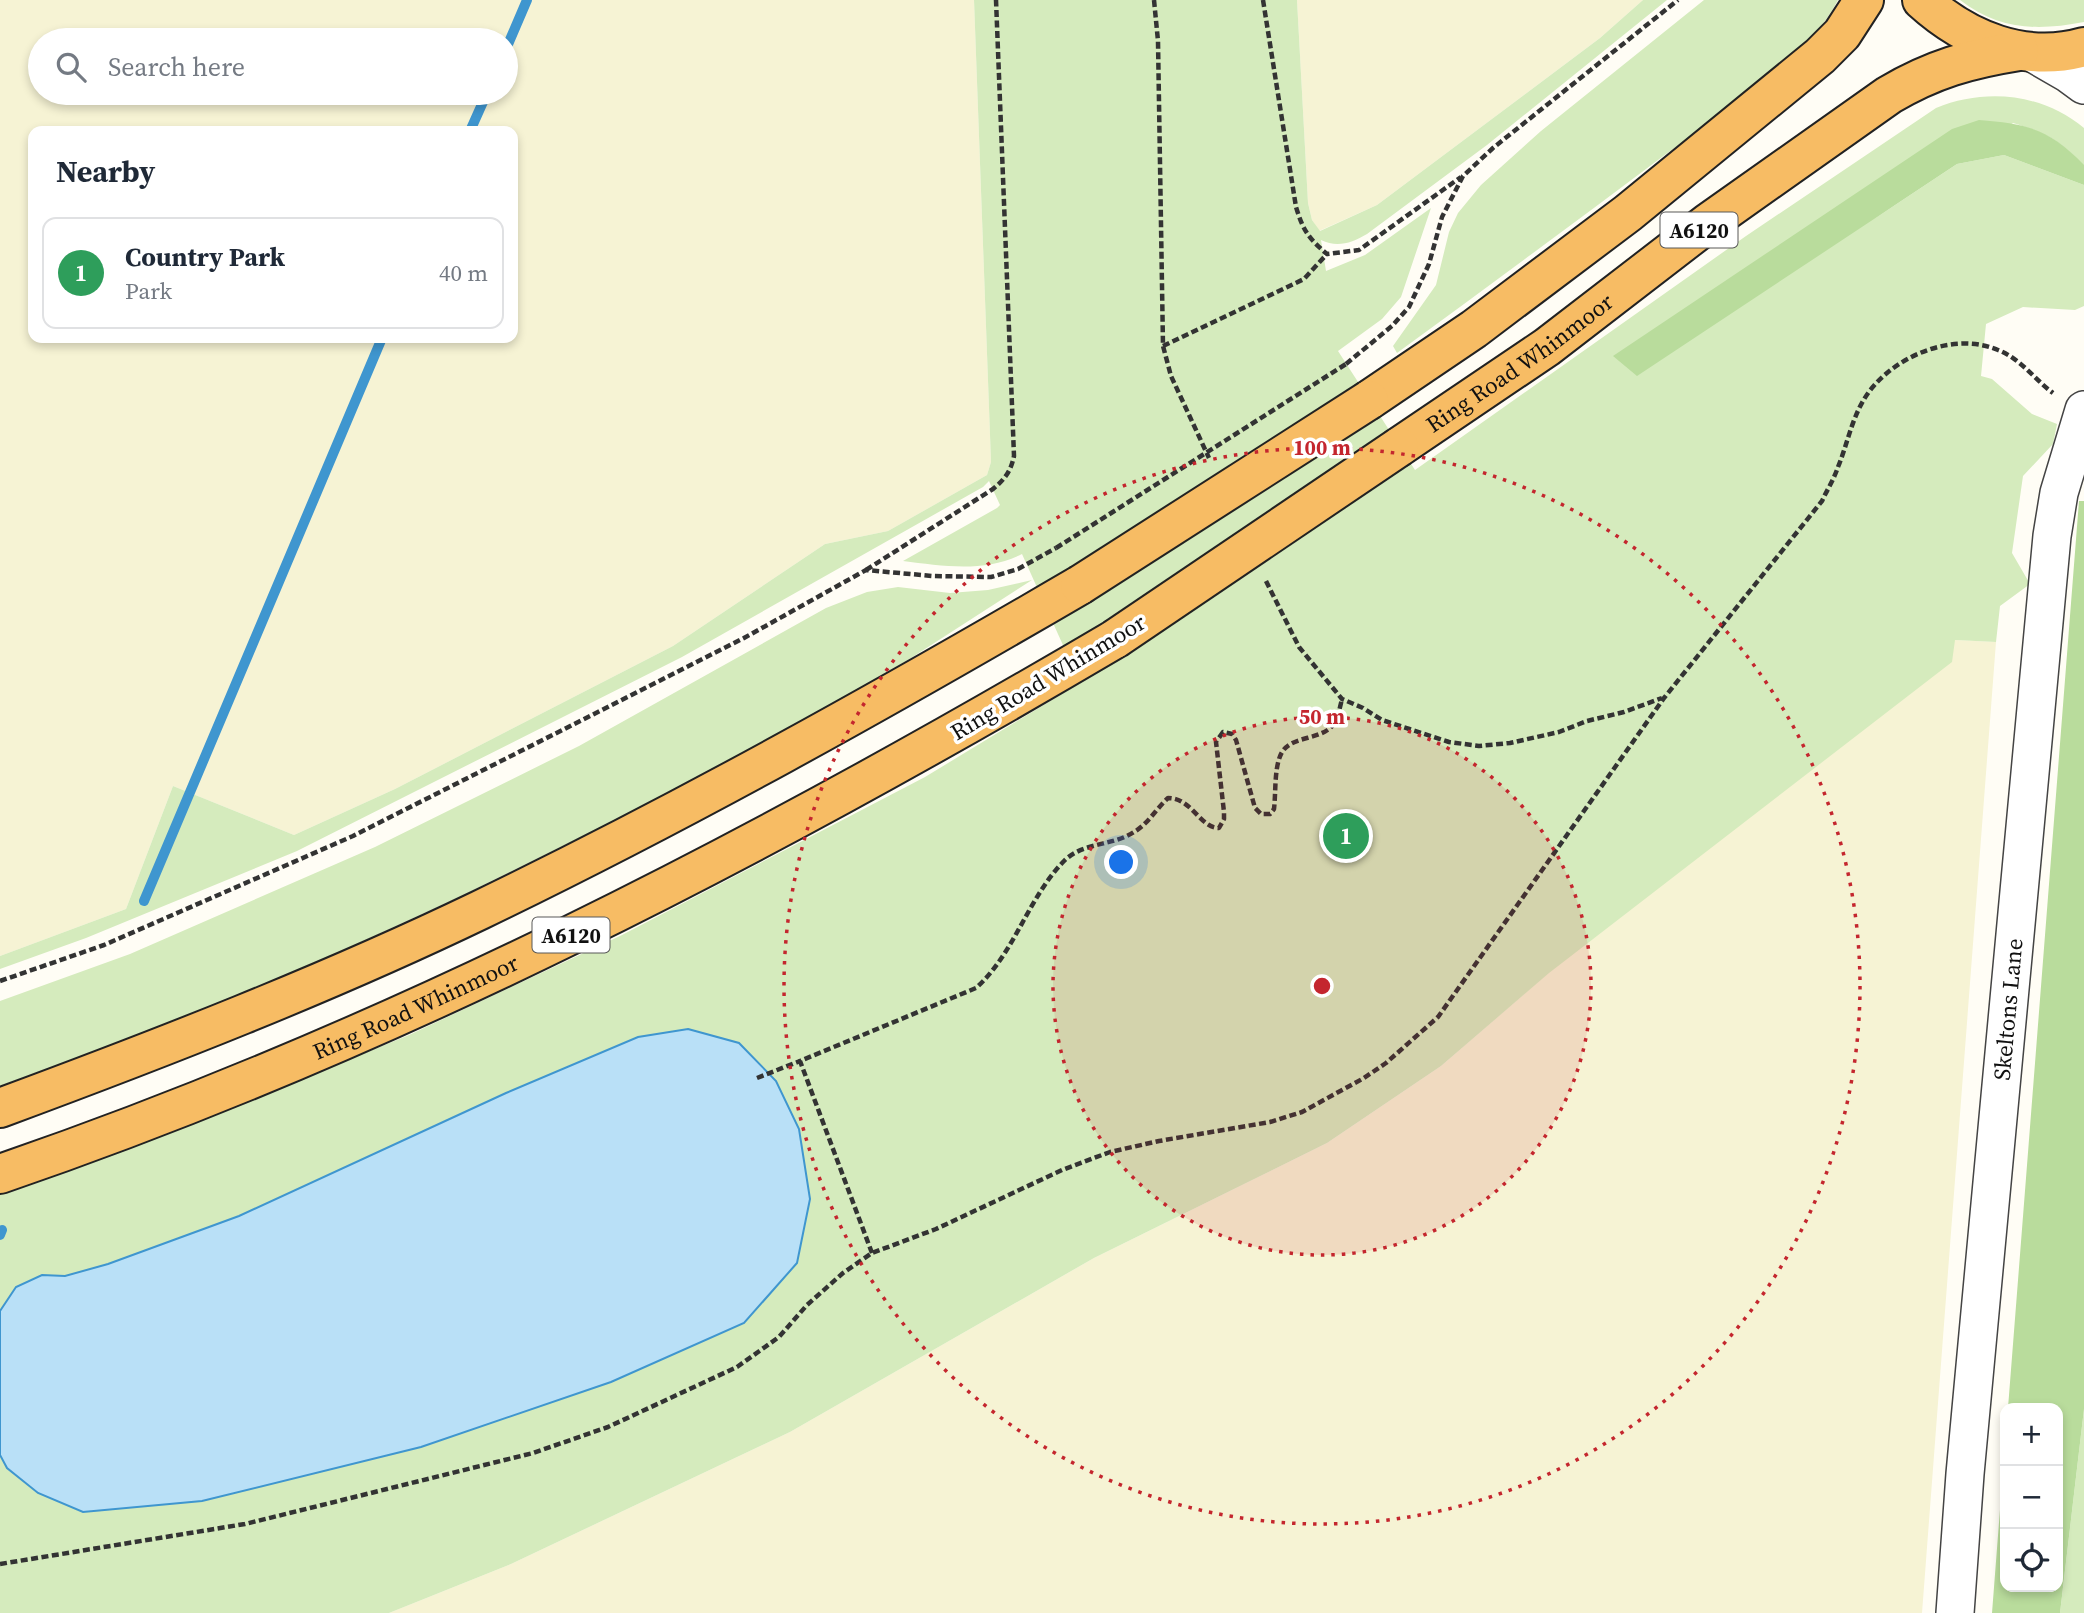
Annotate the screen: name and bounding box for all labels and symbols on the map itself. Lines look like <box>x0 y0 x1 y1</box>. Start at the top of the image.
road number: A6120 <box>1660 212 1738 247</box>
street label: Ring Road Whinmoor <box>1420 286 1620 440</box>
text: 100 m <box>1293 433 1351 462</box>
street label: Ring Road Whinmoor <box>944 606 1152 748</box>
text: 50 m <box>1299 702 1345 731</box>
pin: 1 <box>1323 810 1369 862</box>
your location <box>1104 845 1138 879</box>
road number: A6120 <box>532 918 610 953</box>
street label: Skeltons Lane <box>1986 937 2031 1082</box>
street label: Ring Road Whinmoor <box>308 946 524 1067</box>
centre of rings <box>1310 974 1334 998</box>

